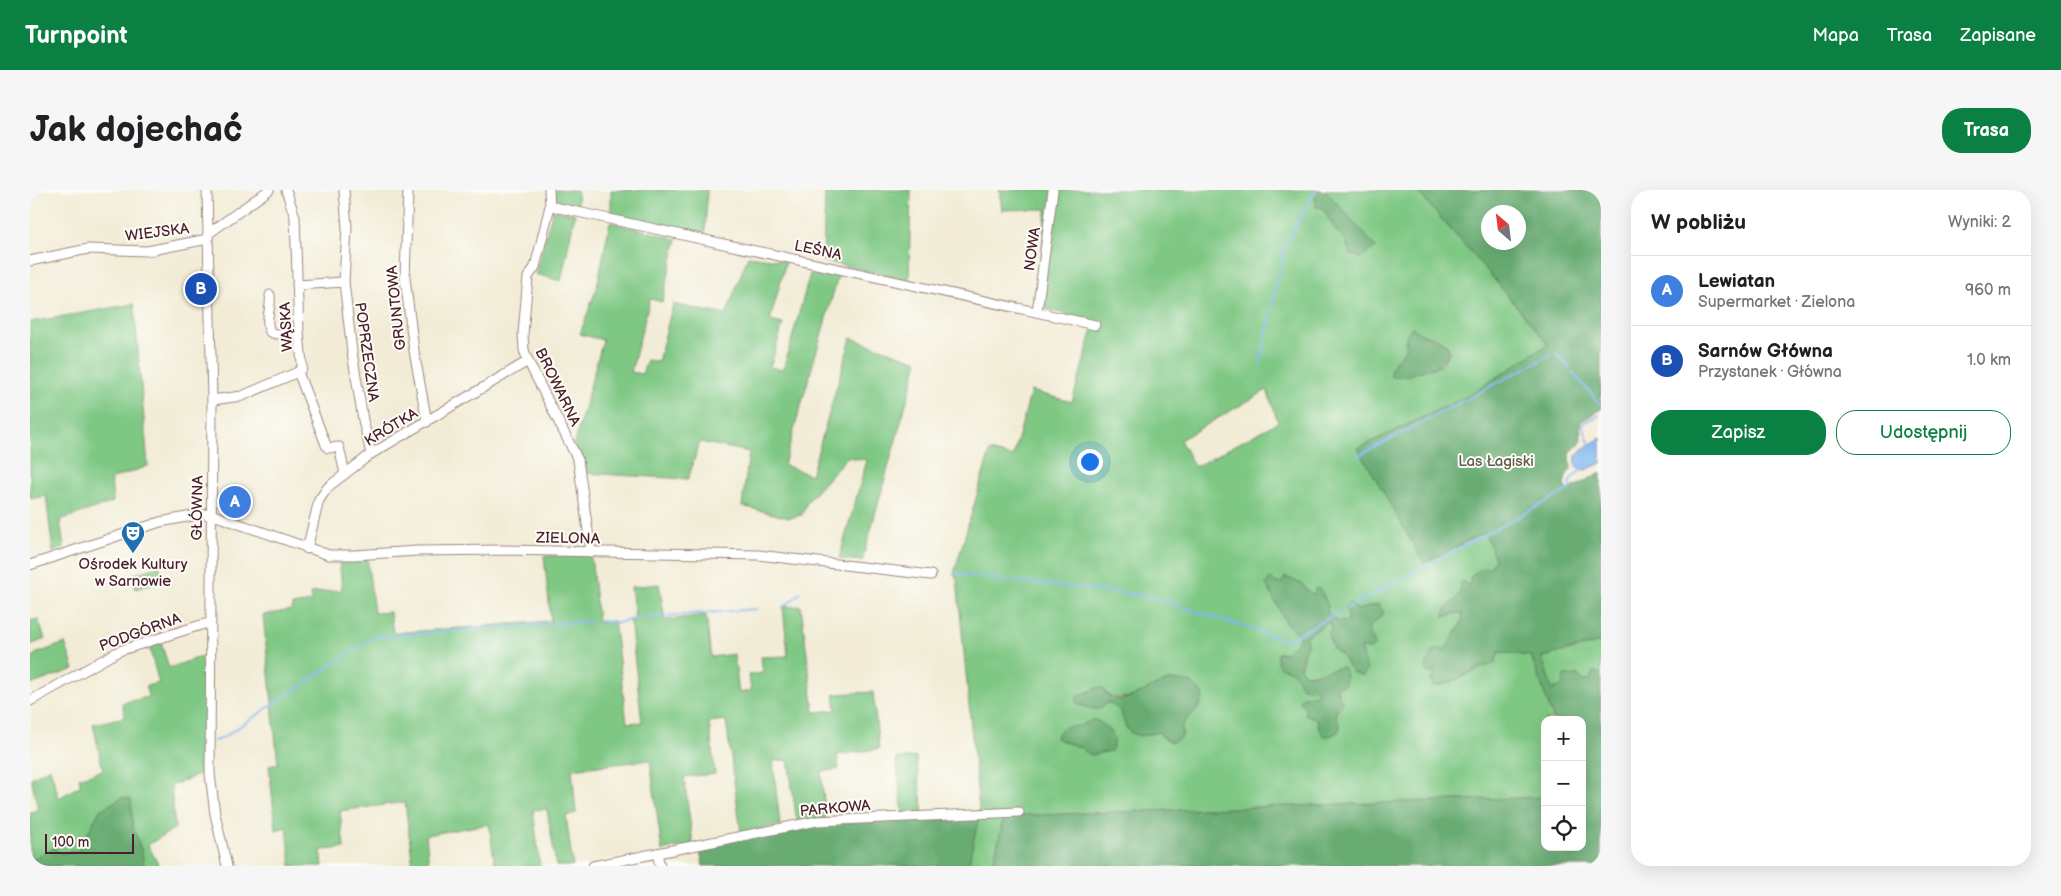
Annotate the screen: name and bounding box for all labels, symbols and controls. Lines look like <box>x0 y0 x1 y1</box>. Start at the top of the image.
text: Turnpoint <box>25 21 128 50</box>
text: Mapa <box>1812 25 1859 46</box>
text: Trasa <box>1887 25 1932 46</box>
text: Zapisane <box>1960 25 2036 46</box>
button: Trasa <box>1942 108 2031 153</box>
text: Jak dojechać <box>30 109 243 152</box>
north arrow <box>1481 205 1526 250</box>
text: W pobliżu <box>1651 210 1746 235</box>
text: Wyniki: 2 <box>1948 213 2011 232</box>
street label: WIEJSKA <box>124 219 191 246</box>
street label: NOWA <box>1020 225 1045 272</box>
street label: LEŚNA <box>792 236 844 265</box>
street label: GRUNTOWA <box>383 264 410 351</box>
pin: B <box>185 270 217 308</box>
text: Lewiatan <box>1698 270 1775 293</box>
text: A <box>1662 281 1672 300</box>
text: 960 m <box>1965 281 2011 300</box>
text: Supermarket · Zielona <box>1698 293 1855 312</box>
street label: WĄSKA <box>276 301 297 352</box>
street label: POPRZECZNA <box>350 301 383 404</box>
text: Sarnów Główna <box>1698 340 1833 363</box>
street label: BROWARNA <box>530 345 585 430</box>
text: B <box>1661 351 1673 370</box>
text: 1.0 km <box>1967 351 2011 370</box>
text: Przystanek · Główna <box>1698 363 1842 382</box>
street label: KRÓTKA <box>361 404 422 451</box>
button: Zapisz <box>1651 410 1826 455</box>
button: Udostępnij <box>1836 410 2011 455</box>
your location <box>1077 449 1103 475</box>
park label: Las Łagiski <box>1458 452 1534 471</box>
street label: GŁÓWNA <box>187 475 208 541</box>
pin: A <box>219 483 251 521</box>
theatre icon: Ośrodek Kultury w Sarnowie <box>120 520 146 554</box>
street label: ZIELONA <box>535 528 601 549</box>
place label: Ośrodek Kultury w Sarnowie <box>78 555 188 591</box>
street label: PODGÓRNA <box>97 609 184 656</box>
map controls <box>1541 716 1586 851</box>
button: + <box>1541 716 1586 761</box>
button: − <box>1541 761 1586 806</box>
street label: PARKOWA <box>799 796 872 821</box>
button: locate <box>1541 806 1586 851</box>
scale bar <box>45 831 134 854</box>
text: 100 m <box>52 834 89 851</box>

